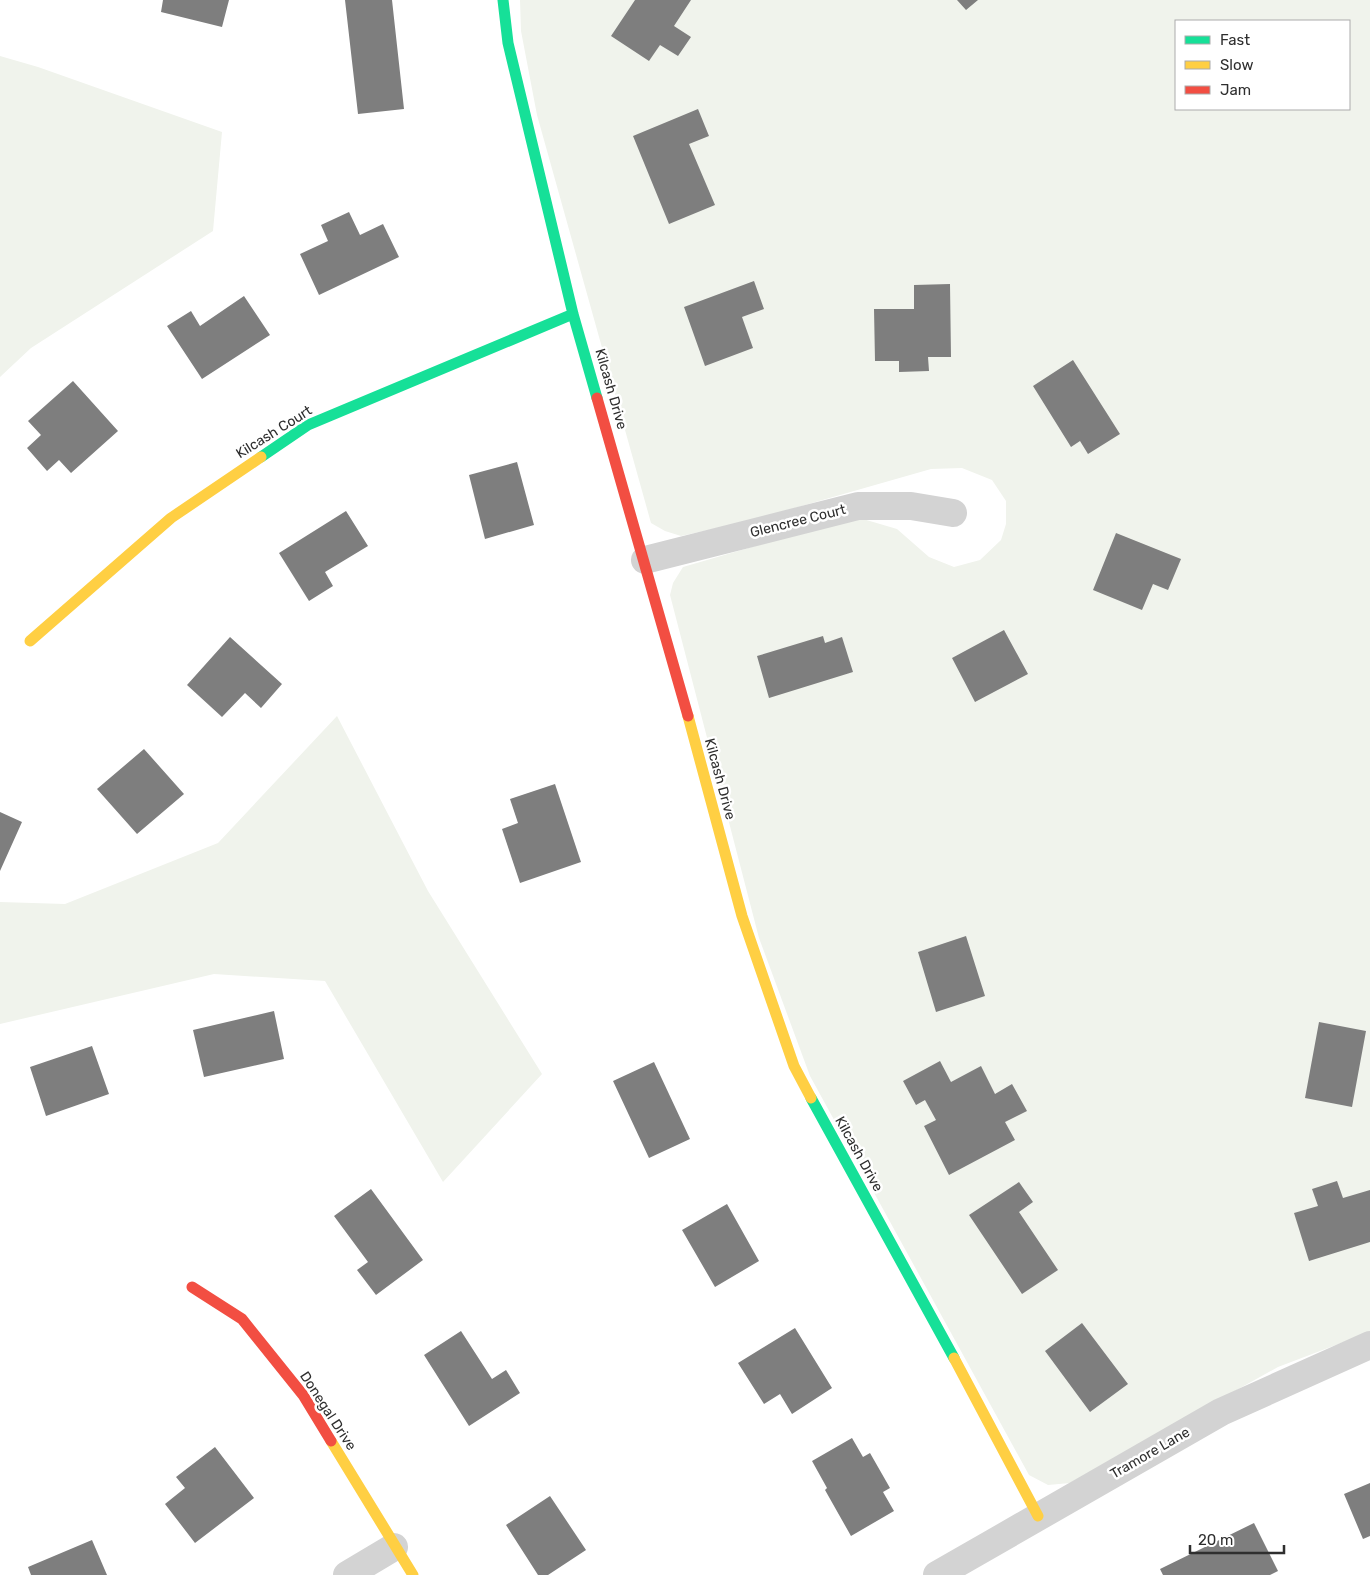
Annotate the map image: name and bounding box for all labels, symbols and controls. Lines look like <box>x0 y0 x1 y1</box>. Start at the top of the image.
legend <box>1175 20 1350 110</box>
text: Fast <box>1220 31 1250 49</box>
text: Slow <box>1220 56 1253 74</box>
text: Jam <box>1220 81 1251 99</box>
street label: Kilcash Drive <box>591 347 631 432</box>
street label: Kilcash Court <box>233 402 316 462</box>
street label: Glencree Court <box>748 501 848 541</box>
street label: Kilcash Drive <box>701 736 739 822</box>
street label: Kilcash Drive <box>831 1113 887 1195</box>
street label: Donegal Drive <box>296 1368 360 1454</box>
street label: Tramore Lane <box>1107 1423 1193 1483</box>
scale bar <box>1190 1522 1284 1554</box>
text: 20 m <box>1198 1531 1233 1549</box>

